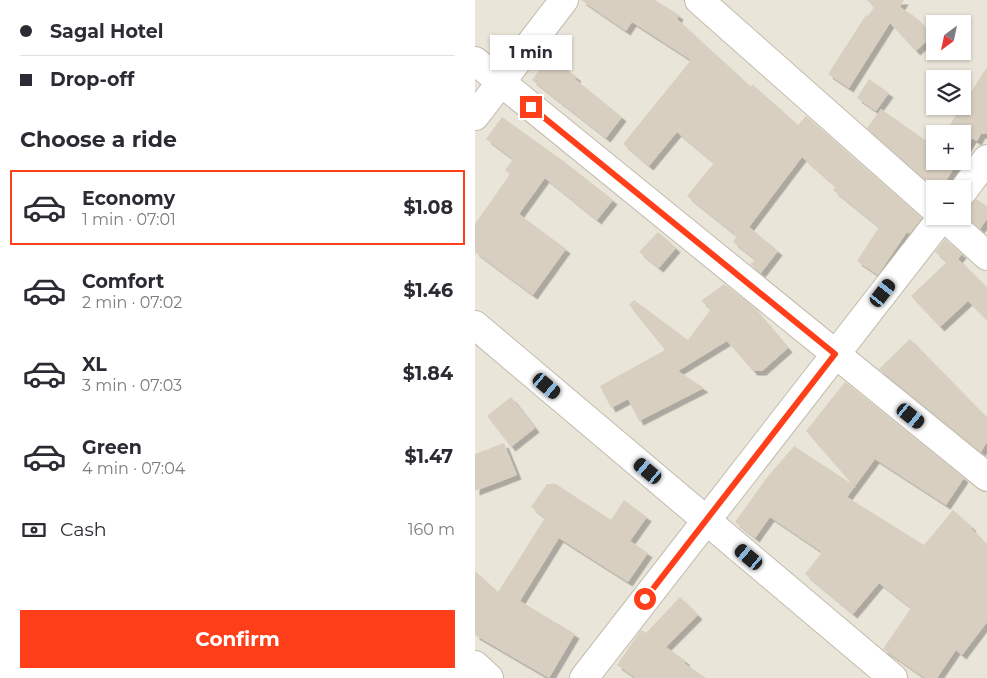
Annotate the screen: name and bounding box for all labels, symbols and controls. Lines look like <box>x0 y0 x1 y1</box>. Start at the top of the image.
north arrow <box>926 15 971 60</box>
map controls <box>926 15 971 225</box>
text: Sagal Hotel <box>50 20 164 43</box>
callout: 1 min <box>490 34 572 70</box>
text: 1 min <box>509 43 553 62</box>
text: Drop-off <box>50 68 134 91</box>
button: layers <box>926 70 971 115</box>
route end <box>520 96 542 118</box>
button: + <box>926 125 971 170</box>
text: Choose a ride <box>20 126 177 153</box>
button: − <box>926 180 971 225</box>
icon: car <box>22 185 67 230</box>
text: Economy <box>82 187 175 210</box>
text: $1.08 <box>403 196 453 219</box>
text: 1 min · 07:01 <box>82 210 176 229</box>
icon: car <box>22 268 67 313</box>
text: Comfort <box>82 270 164 293</box>
car <box>867 277 898 309</box>
text: $1.46 <box>403 279 453 302</box>
text: 2 min · 07:02 <box>82 293 182 312</box>
icon: car <box>22 351 67 396</box>
text: XL <box>82 353 107 376</box>
text: $1.84 <box>403 362 453 385</box>
car <box>530 371 563 401</box>
text: 3 min · 07:03 <box>82 376 182 395</box>
car <box>894 401 927 431</box>
icon: car <box>22 434 67 479</box>
text: Green <box>82 436 142 459</box>
text: $1.47 <box>405 445 453 468</box>
car <box>631 456 664 486</box>
text: 4 min · 07:04 <box>82 459 185 478</box>
icon: cash <box>20 516 48 544</box>
text: Cash <box>60 518 107 541</box>
text: 160 m <box>408 520 455 539</box>
car <box>732 542 765 572</box>
route start <box>634 588 656 610</box>
button: Confirm <box>20 610 455 668</box>

